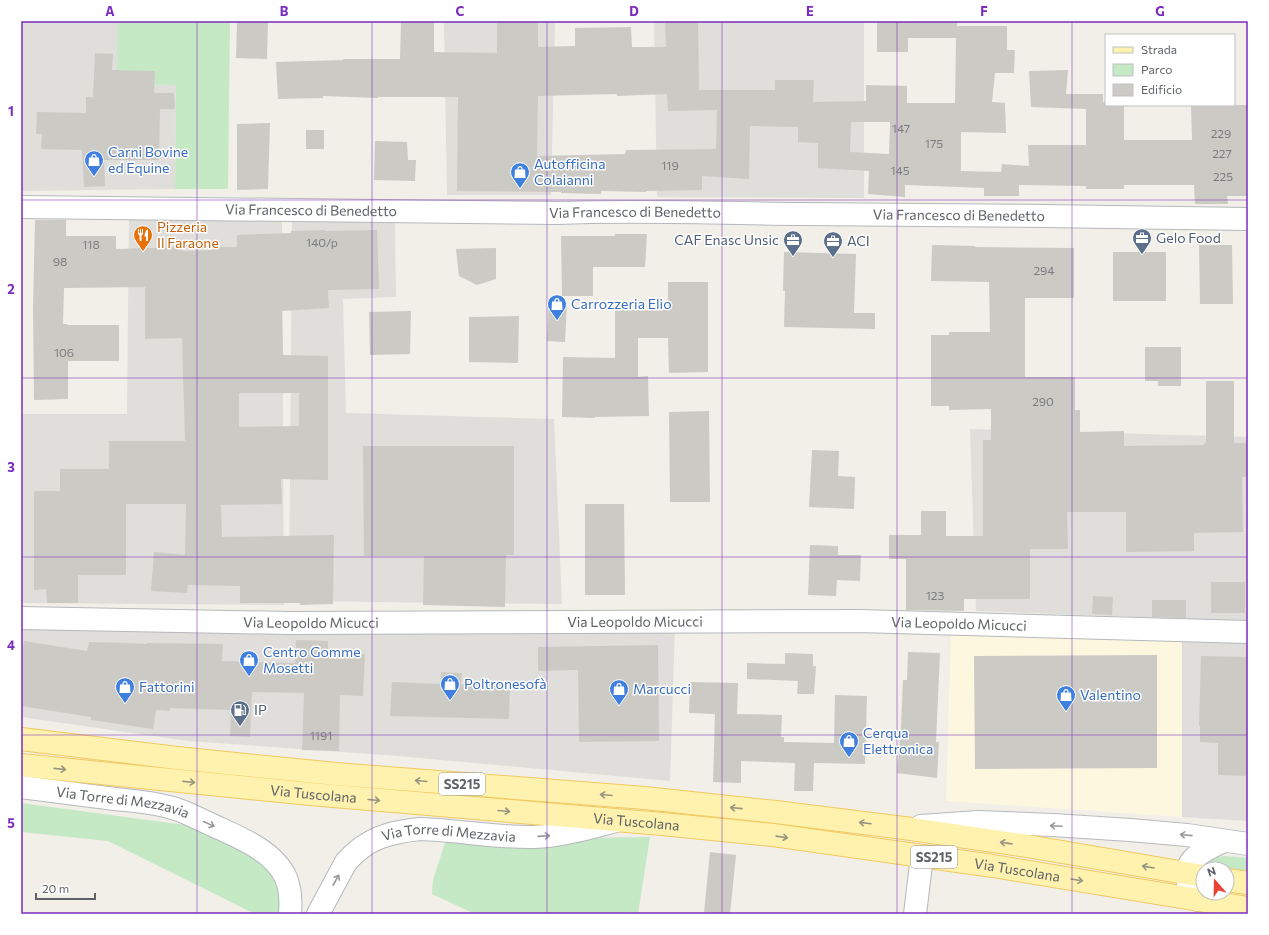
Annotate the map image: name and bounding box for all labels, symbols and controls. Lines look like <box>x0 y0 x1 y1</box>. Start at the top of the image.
text: A <box>105 3 115 19</box>
text: B <box>280 3 289 19</box>
text: C <box>456 3 465 19</box>
text: D <box>629 3 639 19</box>
text: E <box>806 3 814 19</box>
text: F <box>980 3 988 19</box>
text: G <box>1155 3 1165 19</box>
legend <box>1105 34 1235 106</box>
text: Strada <box>1141 42 1177 56</box>
text: Parco <box>1141 62 1173 76</box>
text: Edificio <box>1141 82 1182 96</box>
text: 1 <box>8 103 14 119</box>
house number: 147 <box>892 121 910 135</box>
house number: 229 <box>1211 126 1231 140</box>
house number: 175 <box>925 136 943 150</box>
place label: Carni Bovine ed Equine <box>108 143 188 176</box>
house number: 227 <box>1212 146 1232 160</box>
shop icon: Carni Bovine ed Equine <box>83 149 105 177</box>
place label: Autofficina Colaianni <box>534 155 605 188</box>
house number: 119 <box>661 158 679 172</box>
shop icon: Autofficina Colaianni <box>509 161 531 189</box>
house number: 145 <box>890 163 910 177</box>
house number: 225 <box>1213 169 1233 183</box>
street label: Via Francesco di Benedetto <box>225 200 397 219</box>
street label: Via Francesco di Benedetto <box>549 203 721 221</box>
street label: Via Francesco di Benedetto <box>873 205 1045 224</box>
place label: Pizzeria Il Faraone <box>157 218 219 251</box>
restaurant icon: Pizzeria Il Faraone <box>132 224 154 252</box>
office icon: Gelo Food <box>1131 227 1153 255</box>
office icon: CAF Enasc Unsic <box>782 229 804 257</box>
place label: Gelo Food <box>1156 229 1221 246</box>
office icon: ACI <box>822 230 844 258</box>
place label: CAF Enasc Unsic <box>674 231 779 248</box>
place label: ACI <box>847 232 870 249</box>
house number: 140/p <box>306 235 338 249</box>
house number: 118 <box>82 237 100 251</box>
house number: 98 <box>53 254 67 268</box>
house number: 294 <box>1033 263 1055 277</box>
text: 2 <box>7 281 15 297</box>
shop icon: Carrozzeria Elio <box>546 293 568 321</box>
place label: Carrozzeria Elio <box>571 295 672 312</box>
house number: 106 <box>54 345 74 359</box>
house number: 290 <box>1032 394 1054 408</box>
text: 3 <box>7 459 15 475</box>
house number: 123 <box>926 588 944 602</box>
street label: Via Leopoldo Micucci <box>243 613 379 631</box>
street label: Via Leopoldo Micucci <box>567 613 703 630</box>
street label: Via Leopoldo Micucci <box>891 613 1027 634</box>
text: 4 <box>7 637 15 653</box>
place label: Centro Gomme Mosetti <box>263 643 361 676</box>
shop icon: Centro Gomme Mosetti <box>238 649 260 677</box>
shop icon: Poltronesofà <box>439 673 461 701</box>
place label: Poltronesofà <box>464 675 547 692</box>
shop icon: Fattorini <box>114 676 136 704</box>
place label: Fattorini <box>139 678 195 695</box>
shop icon: Marcucci <box>608 678 630 706</box>
place label: Marcucci <box>633 680 691 697</box>
shop icon: Valentino <box>1055 684 1077 712</box>
place label: Valentino <box>1080 686 1141 703</box>
fuel station icon: IP <box>229 699 251 727</box>
place label: IP <box>254 701 267 718</box>
place label: Cerqua Elettronica <box>863 724 933 757</box>
house number: 1191 <box>310 728 332 742</box>
shop icon: Cerqua Elettronica <box>838 730 860 758</box>
one-way arrow <box>53 765 66 773</box>
road number: SS215 <box>439 773 485 795</box>
one-way arrow <box>415 777 428 784</box>
one-way arrow <box>182 778 195 786</box>
street label: Via Tuscolana <box>270 781 358 806</box>
street label: Via Torre di Mezzavia <box>55 783 192 821</box>
one-way arrow <box>600 792 613 799</box>
one-way arrow <box>367 796 380 803</box>
one-way arrow <box>730 804 743 811</box>
one-way arrow <box>497 807 510 815</box>
street label: Via Tuscolana <box>592 809 680 834</box>
text: 5 <box>7 815 15 831</box>
one-way arrow <box>859 819 872 827</box>
street label: Via Torre di Mezzavia <box>379 820 516 845</box>
one-way arrow <box>203 821 215 828</box>
one-way arrow <box>1050 822 1063 829</box>
one-way arrow <box>1180 831 1193 839</box>
one-way arrow <box>537 833 550 840</box>
one-way arrow <box>775 833 788 841</box>
one-way arrow <box>1000 839 1013 847</box>
road number: SS215 <box>911 846 957 868</box>
street label: Via Tuscolana <box>973 854 1062 885</box>
north arrow <box>1195 861 1235 901</box>
one-way arrow <box>1142 863 1155 871</box>
text: N <box>1205 864 1218 879</box>
one-way arrow <box>333 874 341 886</box>
scale bar <box>36 875 95 901</box>
one-way arrow <box>1070 876 1083 884</box>
text: 20 m <box>42 881 69 895</box>

